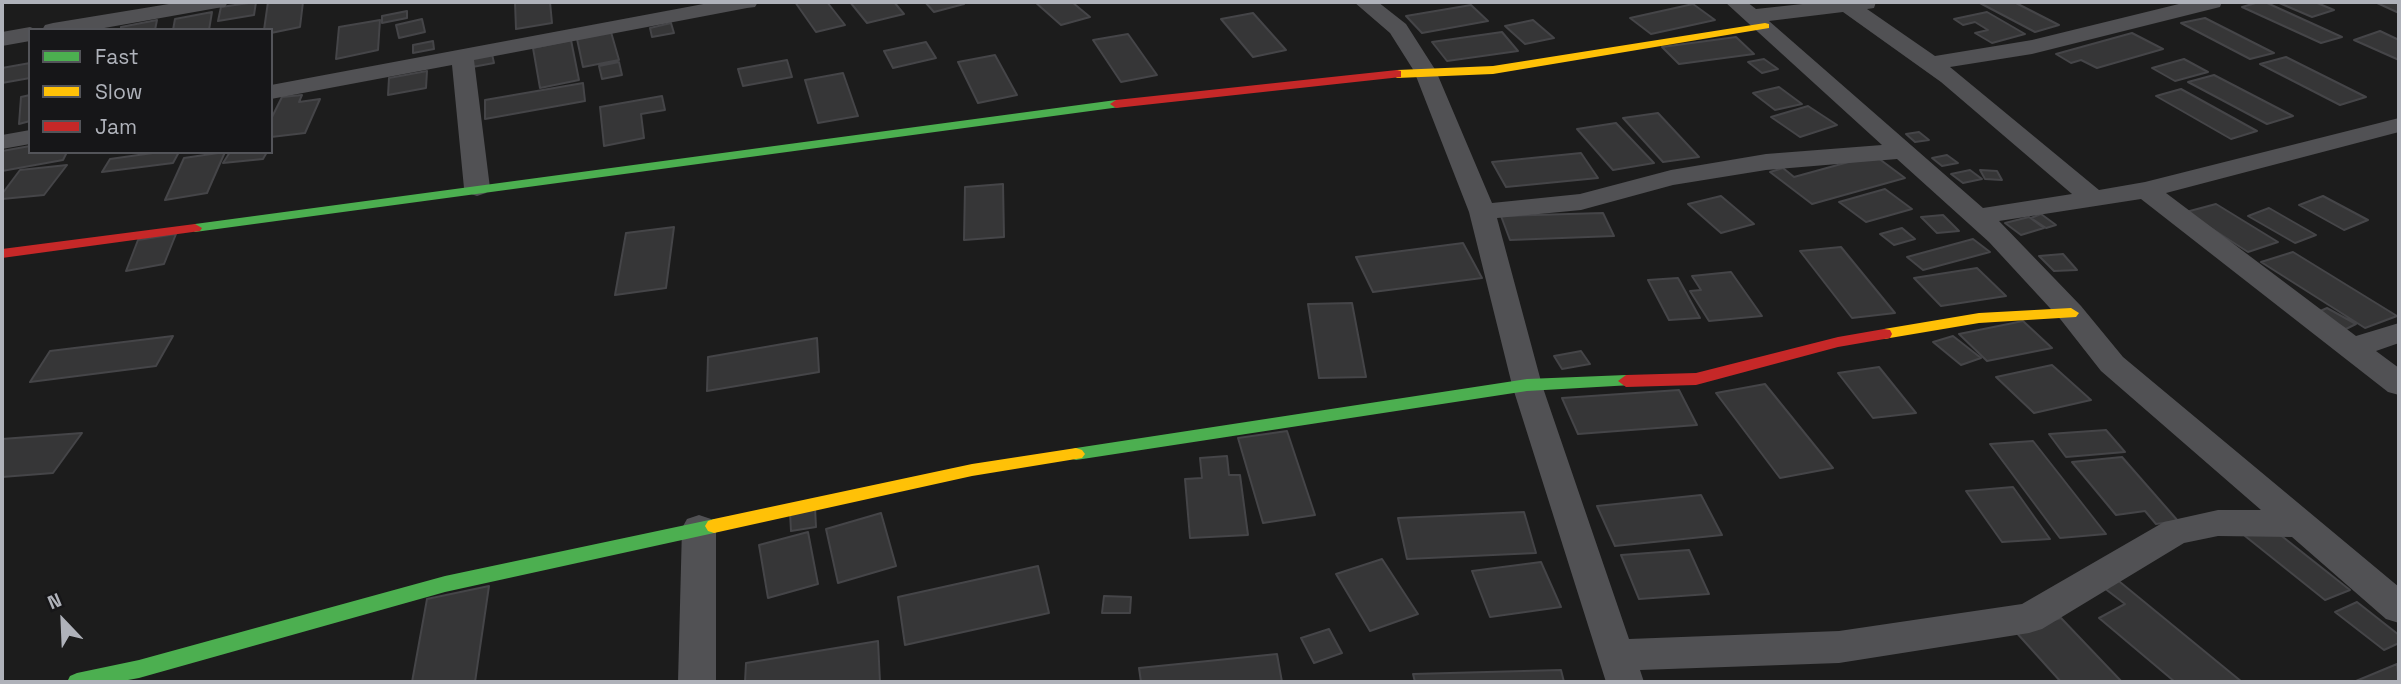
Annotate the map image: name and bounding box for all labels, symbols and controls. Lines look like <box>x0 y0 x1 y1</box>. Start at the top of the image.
legend <box>28 28 273 154</box>
text: Fast <box>95 43 139 70</box>
text: Slow <box>95 78 143 105</box>
text: Jam <box>95 113 137 140</box>
north arrow <box>28 586 98 656</box>
text: N <box>44 587 65 615</box>

